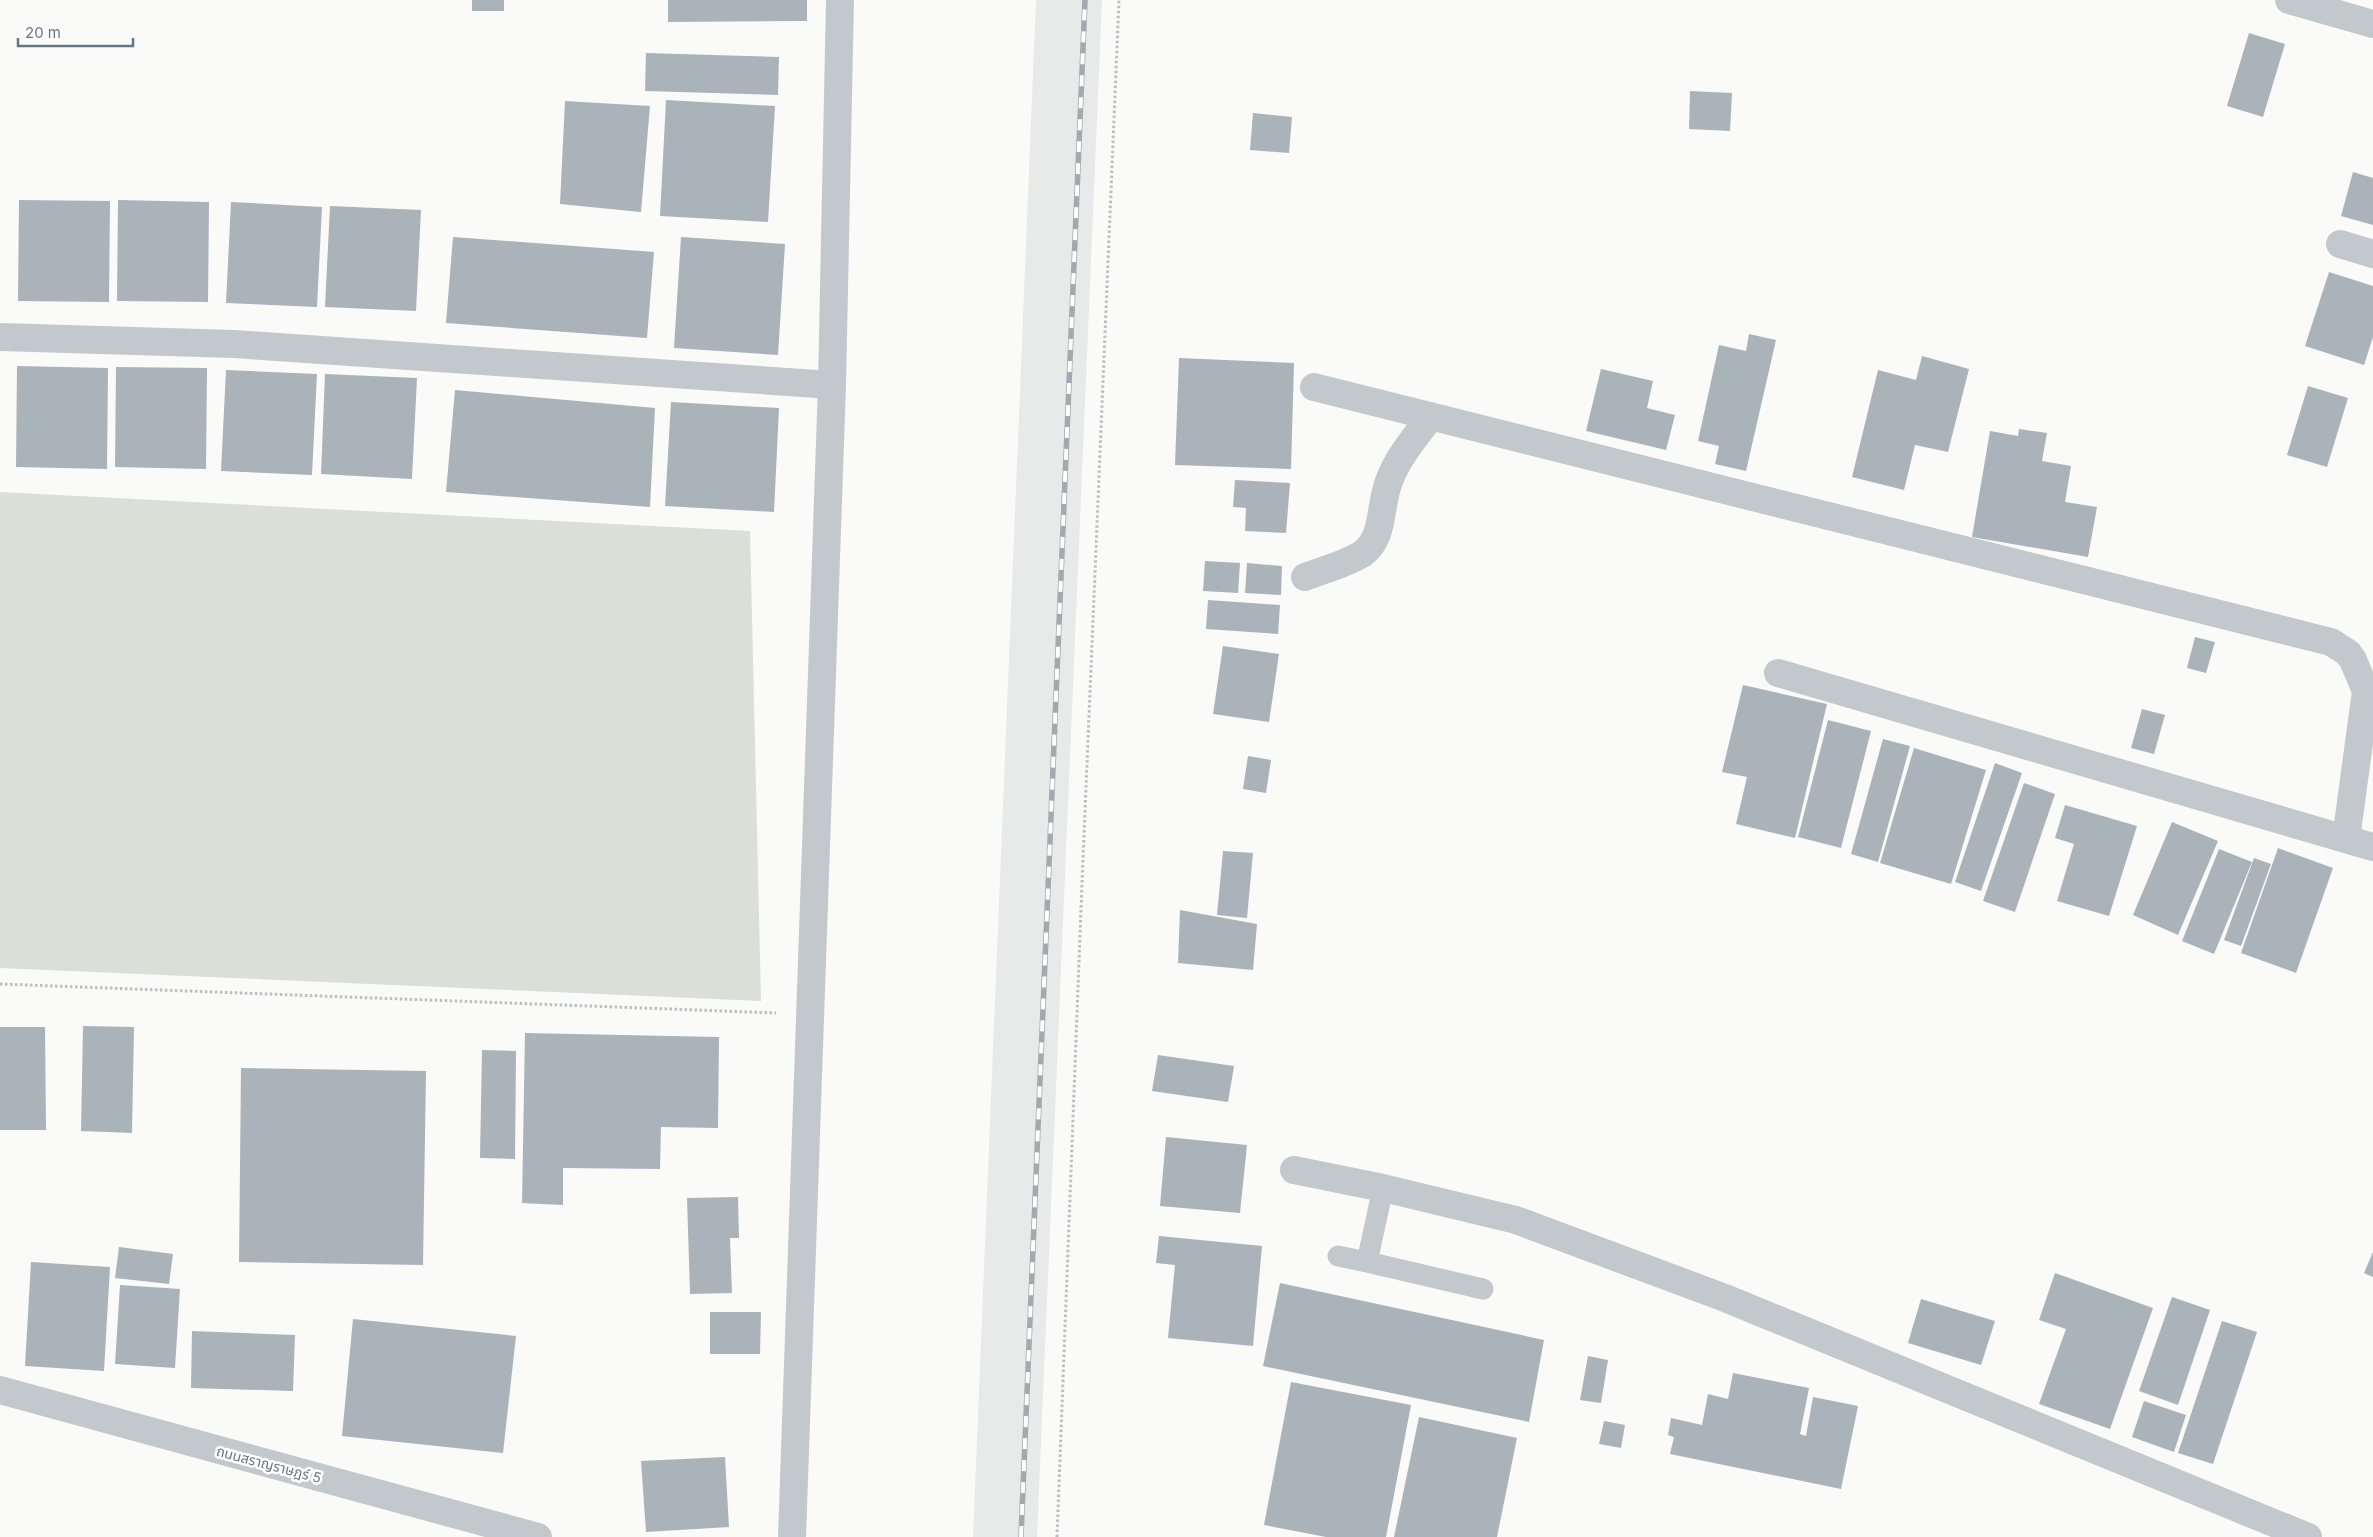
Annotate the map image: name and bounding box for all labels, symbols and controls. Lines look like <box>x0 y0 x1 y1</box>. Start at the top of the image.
scale bar <box>18 15 132 47</box>
text: 20 m <box>25 23 61 42</box>
street label: ถนนสราญราษฎร์ 5 <box>215 1442 323 1486</box>

